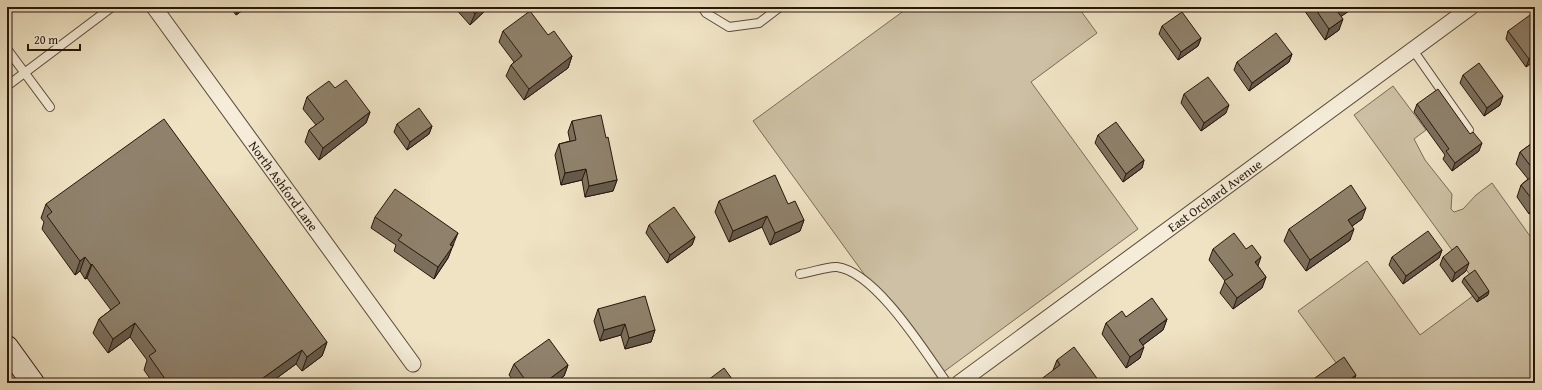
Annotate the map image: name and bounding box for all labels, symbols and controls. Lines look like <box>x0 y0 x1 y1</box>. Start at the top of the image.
scale bar <box>28 26 80 52</box>
text: 20 m <box>34 31 58 48</box>
street label: North Ashford Lane <box>245 137 323 235</box>
street label: East Orchard Avenue <box>1164 154 1265 236</box>

